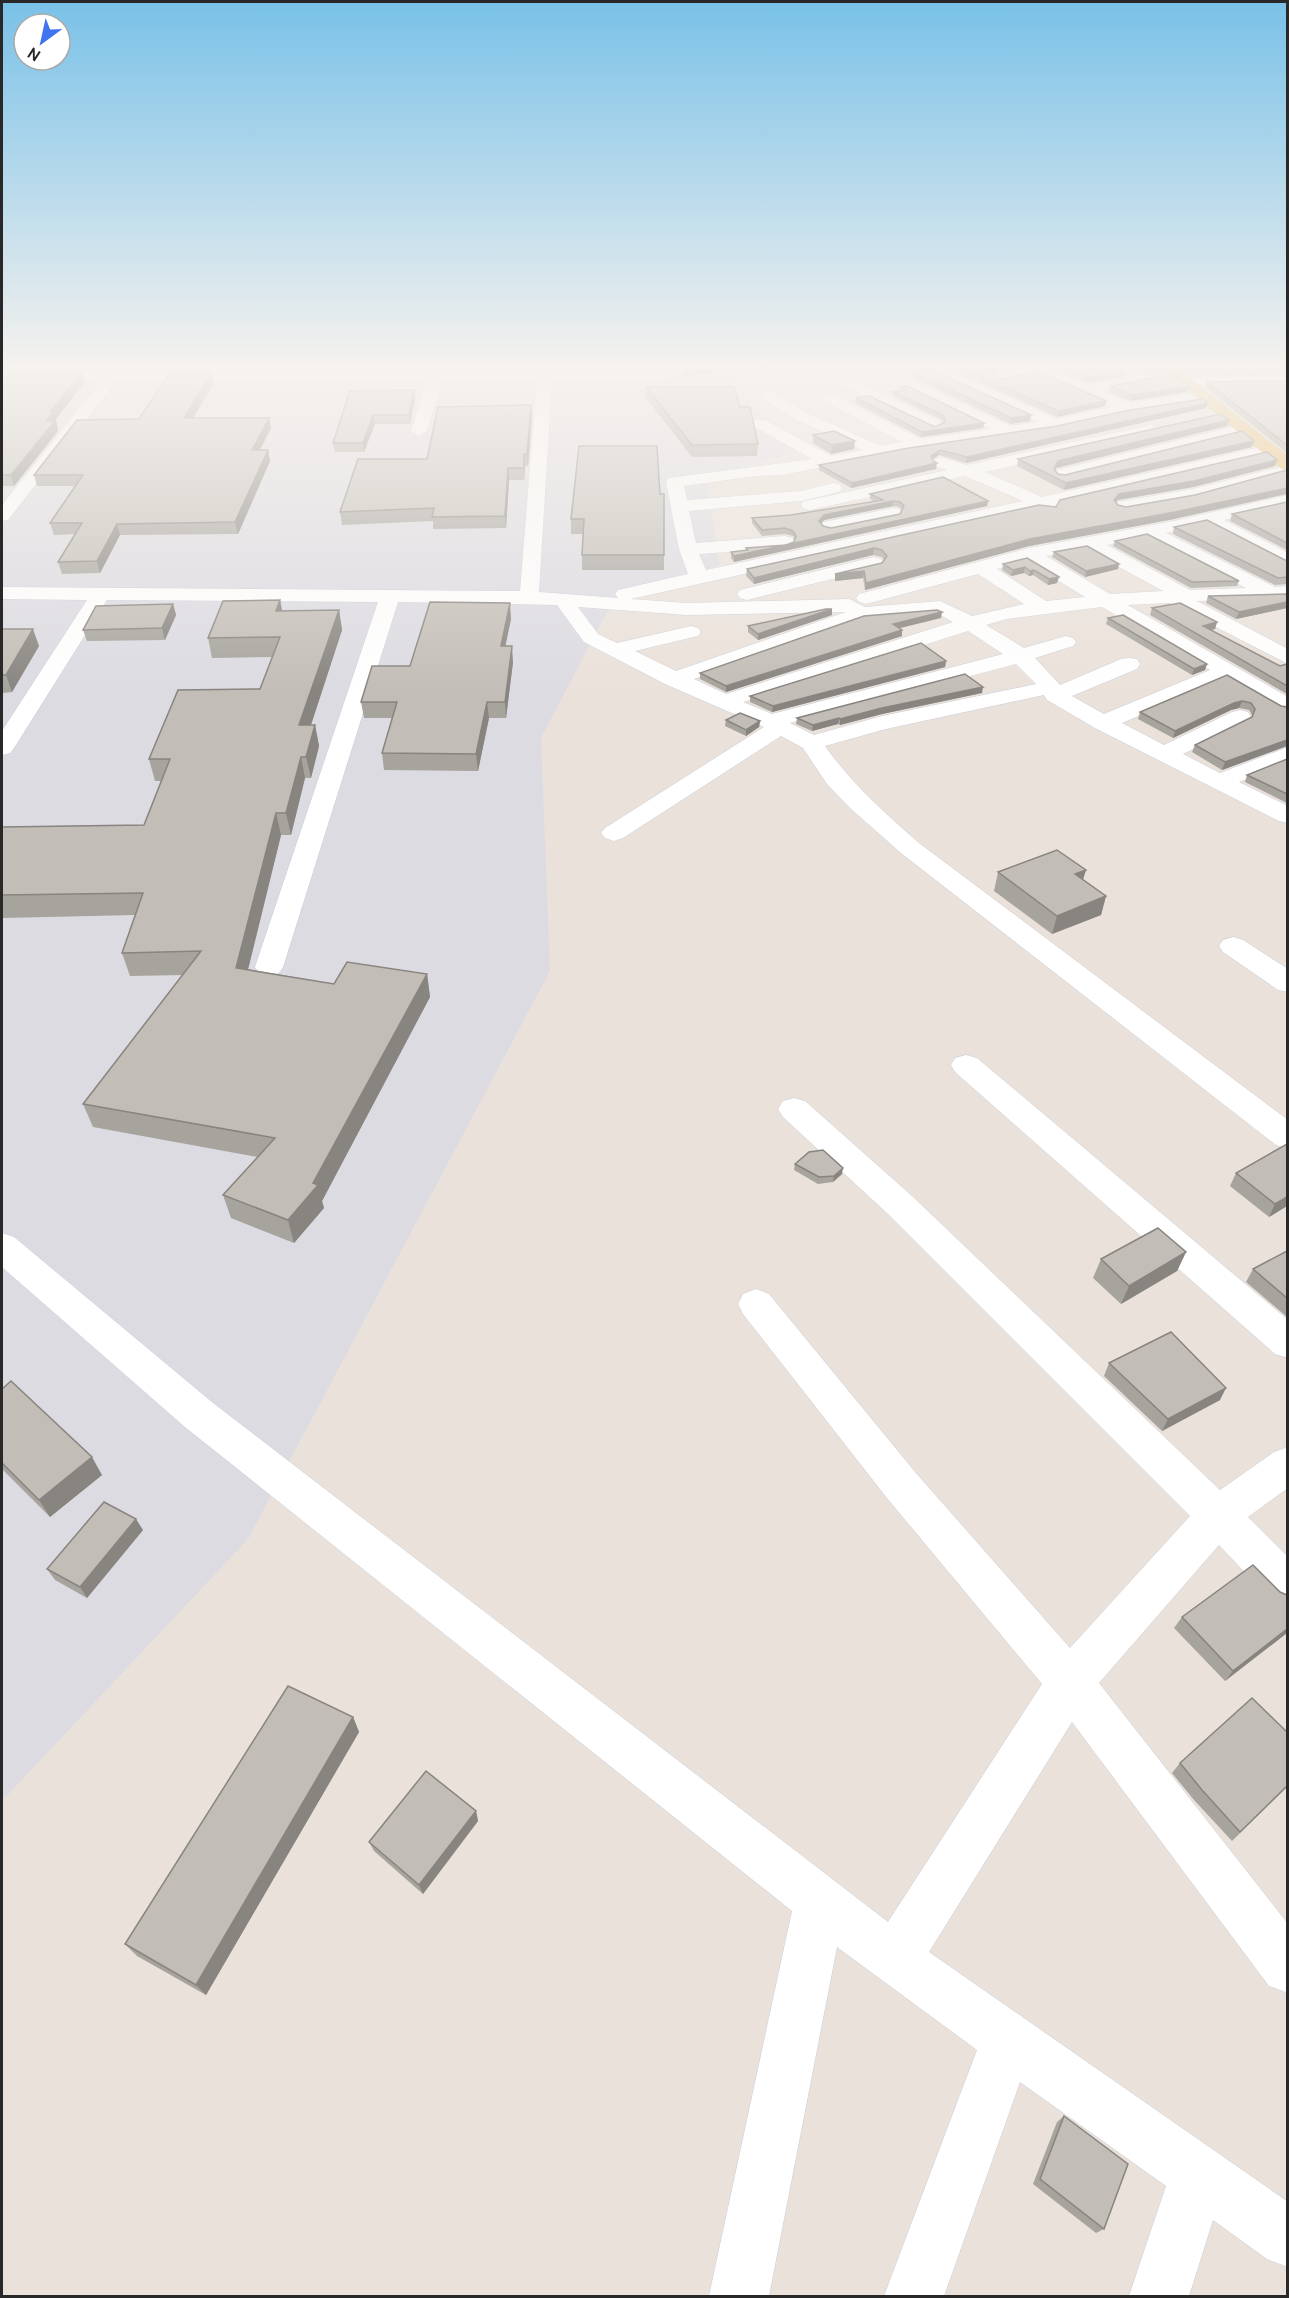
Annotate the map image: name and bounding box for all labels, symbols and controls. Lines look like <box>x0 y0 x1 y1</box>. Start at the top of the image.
north arrow <box>12 12 72 72</box>
text: N <box>24 43 44 65</box>

